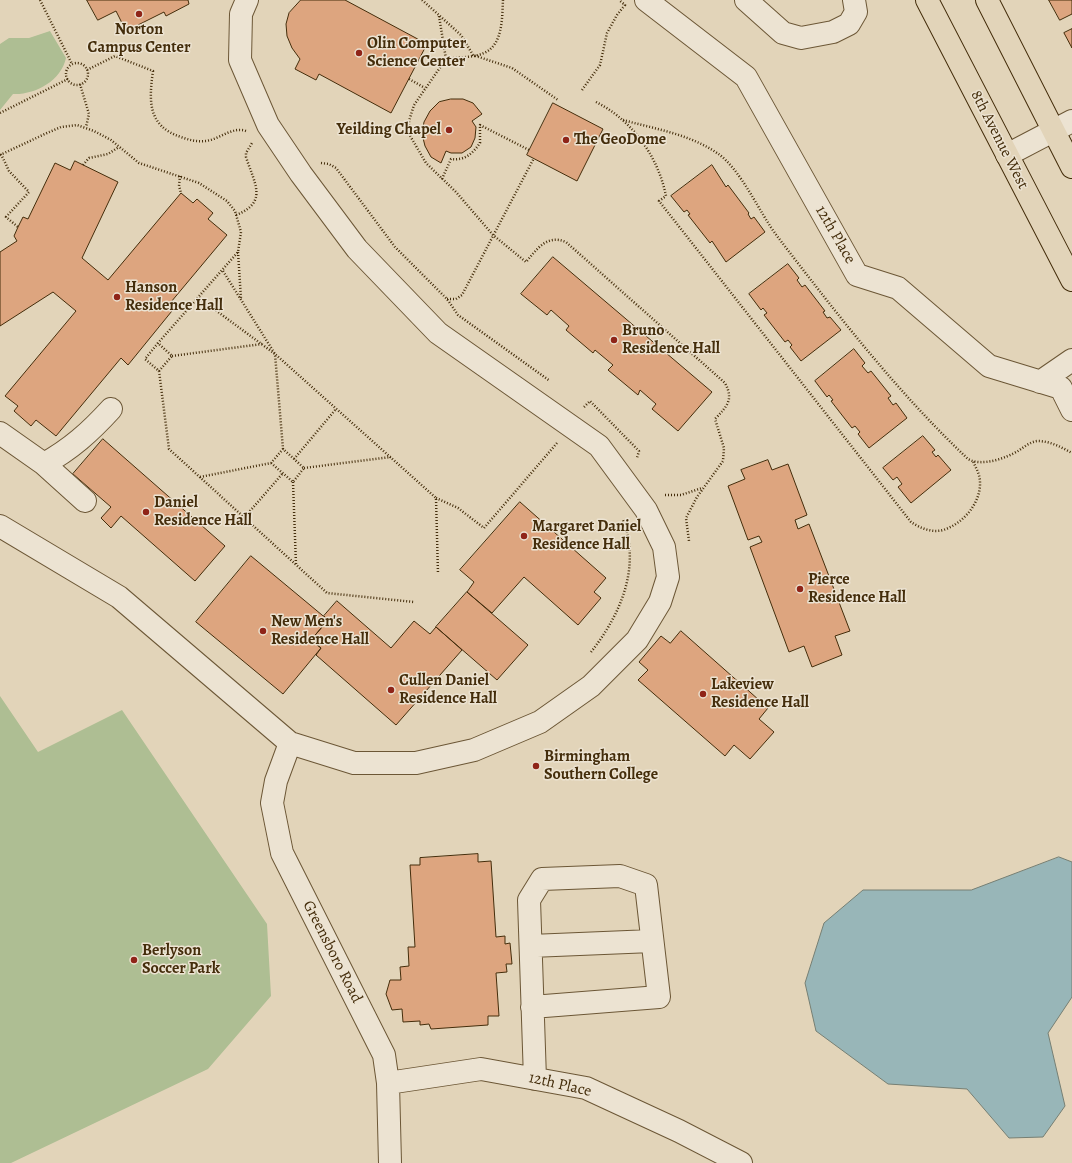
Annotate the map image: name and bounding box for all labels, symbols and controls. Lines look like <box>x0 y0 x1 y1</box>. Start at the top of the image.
marker: Norton Campus Center <box>134 9 144 19</box>
place label: Norton Campus Center <box>88 20 190 58</box>
place label: Olin Computer Science Center <box>367 34 466 72</box>
marker: Olin Computer Science Center <box>354 48 364 58</box>
street label: 8th Avenue West <box>966 87 1032 193</box>
place label: Yeilding Chapel <box>336 120 441 140</box>
marker: Yeilding Chapel <box>444 125 454 135</box>
place label: The GeoDome <box>574 130 666 150</box>
marker: The GeoDome <box>561 135 571 145</box>
street label: 12th Place <box>811 203 859 267</box>
place label: Hanson Residence Hall <box>125 278 223 316</box>
marker: Hanson Residence Hall <box>112 292 122 302</box>
place label: Bruno Residence Hall <box>622 321 720 359</box>
marker: Bruno Residence Hall <box>609 335 619 345</box>
place label: Daniel Residence Hall <box>154 493 252 531</box>
marker: Daniel Residence Hall <box>141 507 151 517</box>
place label: Margaret Daniel Residence Hall <box>532 517 641 555</box>
marker: Margaret Daniel Residence Hall <box>519 531 529 541</box>
place label: Pierce Residence Hall <box>808 570 906 608</box>
marker: Pierce Residence Hall <box>795 584 805 594</box>
place label: New Men's Residence Hall <box>271 612 369 650</box>
marker: New Men's Residence Hall <box>258 626 268 636</box>
place label: Cullen Daniel Residence Hall <box>399 671 497 709</box>
place label: Lakeview Residence Hall <box>711 675 809 713</box>
marker: Cullen Daniel Residence Hall <box>386 685 396 695</box>
marker: Lakeview Residence Hall <box>698 689 708 699</box>
place label: Birmingham Southern College <box>544 747 658 785</box>
marker: Birmingham Southern College <box>531 761 541 771</box>
street label: Greensboro Road <box>298 898 366 1006</box>
place label: Berlyson Soccer Park <box>142 941 220 979</box>
marker: Berlyson Soccer Park <box>129 955 139 965</box>
street label: 12th Place <box>527 1068 593 1102</box>

